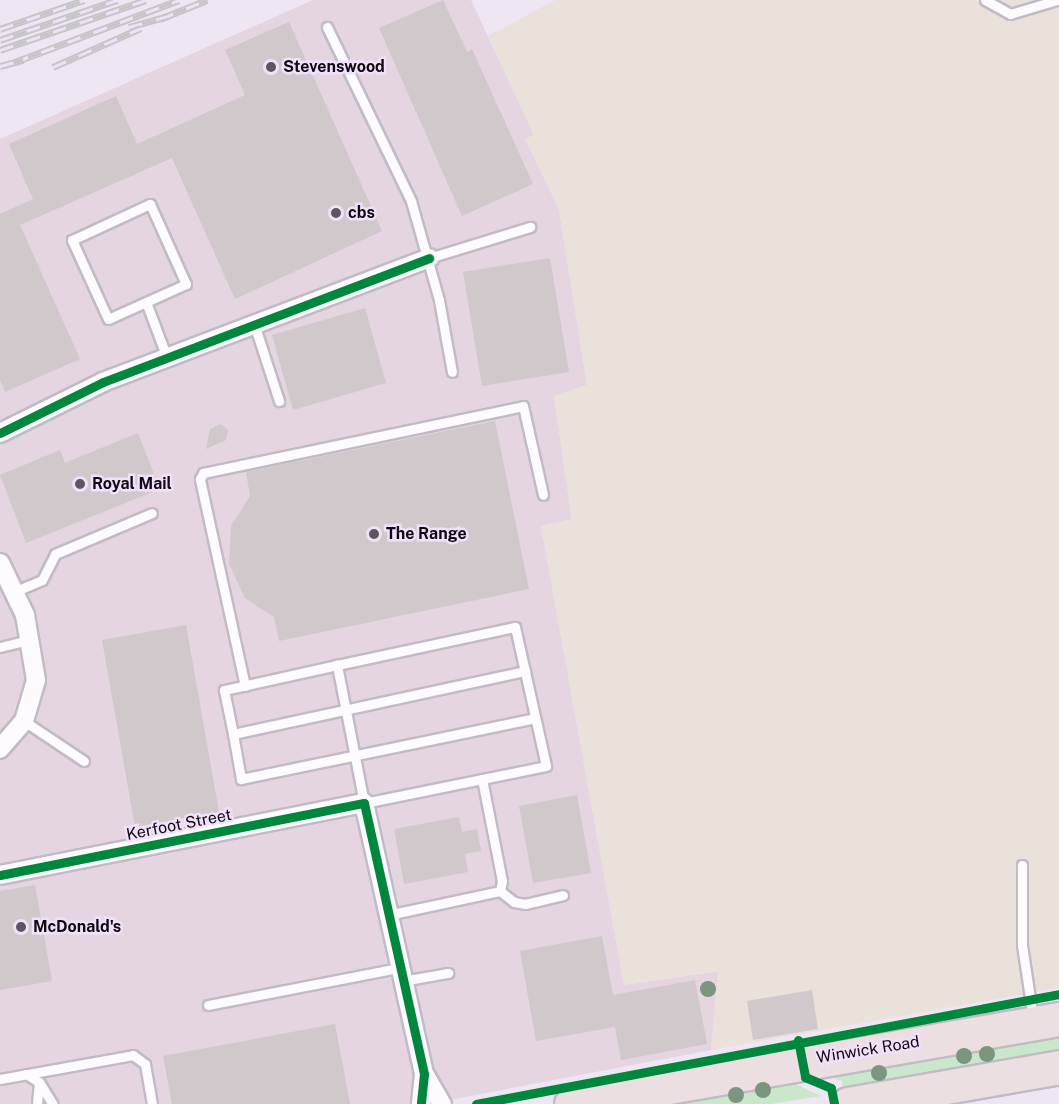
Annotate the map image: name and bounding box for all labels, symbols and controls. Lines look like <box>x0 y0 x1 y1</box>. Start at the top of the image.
place label: Stevenswood <box>283 57 385 77</box>
marker: Stevenswood <box>264 60 278 74</box>
place label: cbs <box>348 203 375 223</box>
marker: cbs <box>329 206 343 220</box>
place label: Royal Mail <box>92 474 172 494</box>
marker: Royal Mail <box>73 477 87 491</box>
place label: The Range <box>386 524 467 544</box>
marker: The Range <box>367 527 381 541</box>
street label: Kerfoot Street <box>125 805 233 845</box>
place label: McDonald's <box>33 917 121 937</box>
marker: McDonald's <box>14 920 28 934</box>
street label: Winwick Road <box>815 1032 921 1068</box>

